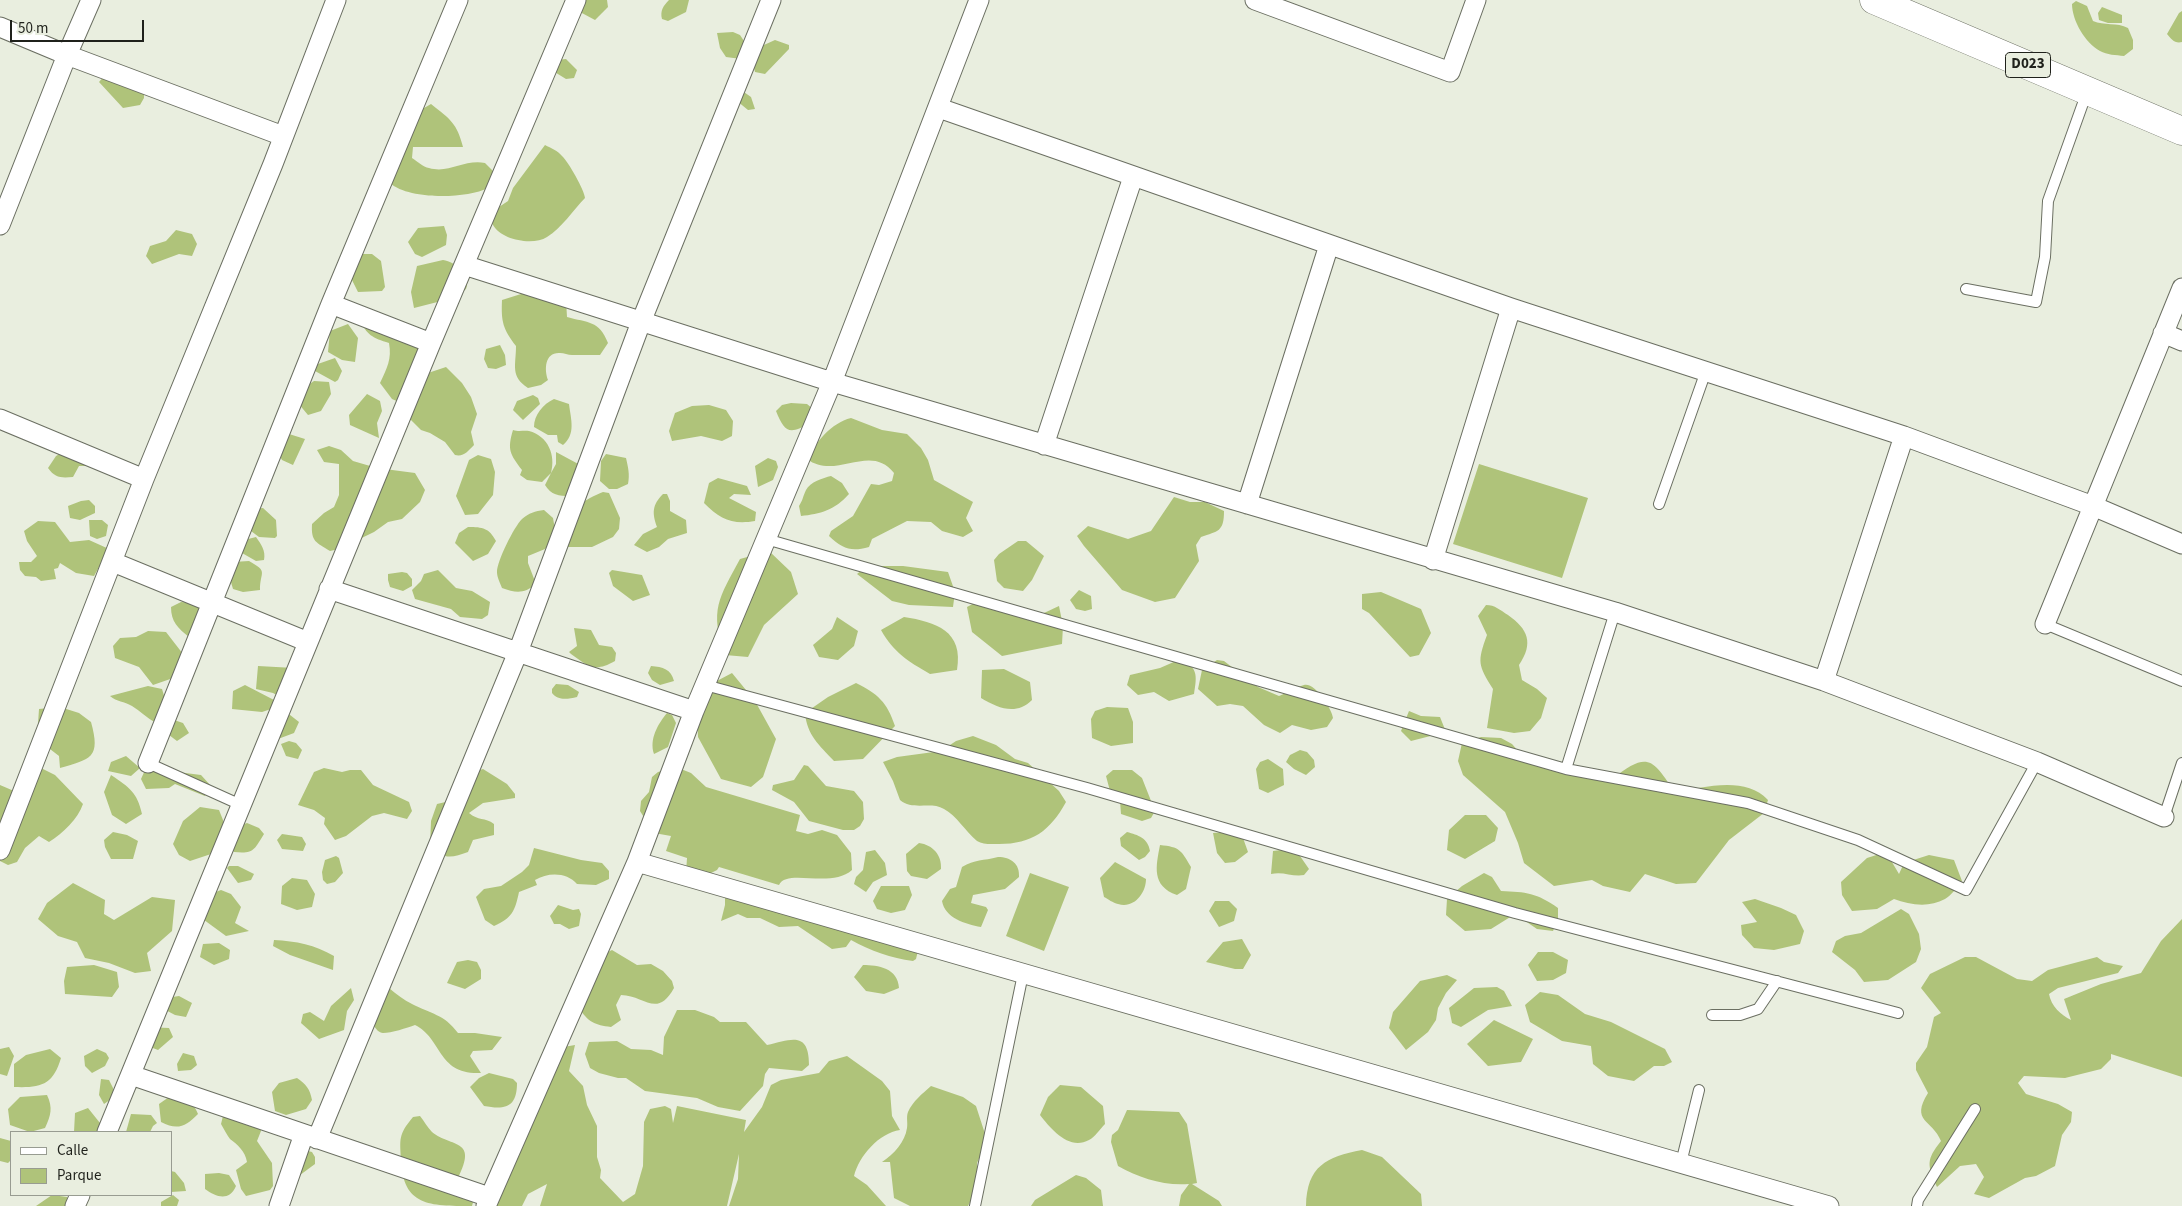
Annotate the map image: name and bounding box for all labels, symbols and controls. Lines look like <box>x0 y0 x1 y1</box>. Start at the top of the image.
scale bar <box>12 10 146 42</box>
text: 50 m <box>18 18 48 39</box>
road number: D023 <box>2006 52 2050 78</box>
legend <box>10 1131 172 1196</box>
text: Calle <box>57 1140 88 1161</box>
text: Parque <box>57 1165 101 1186</box>

